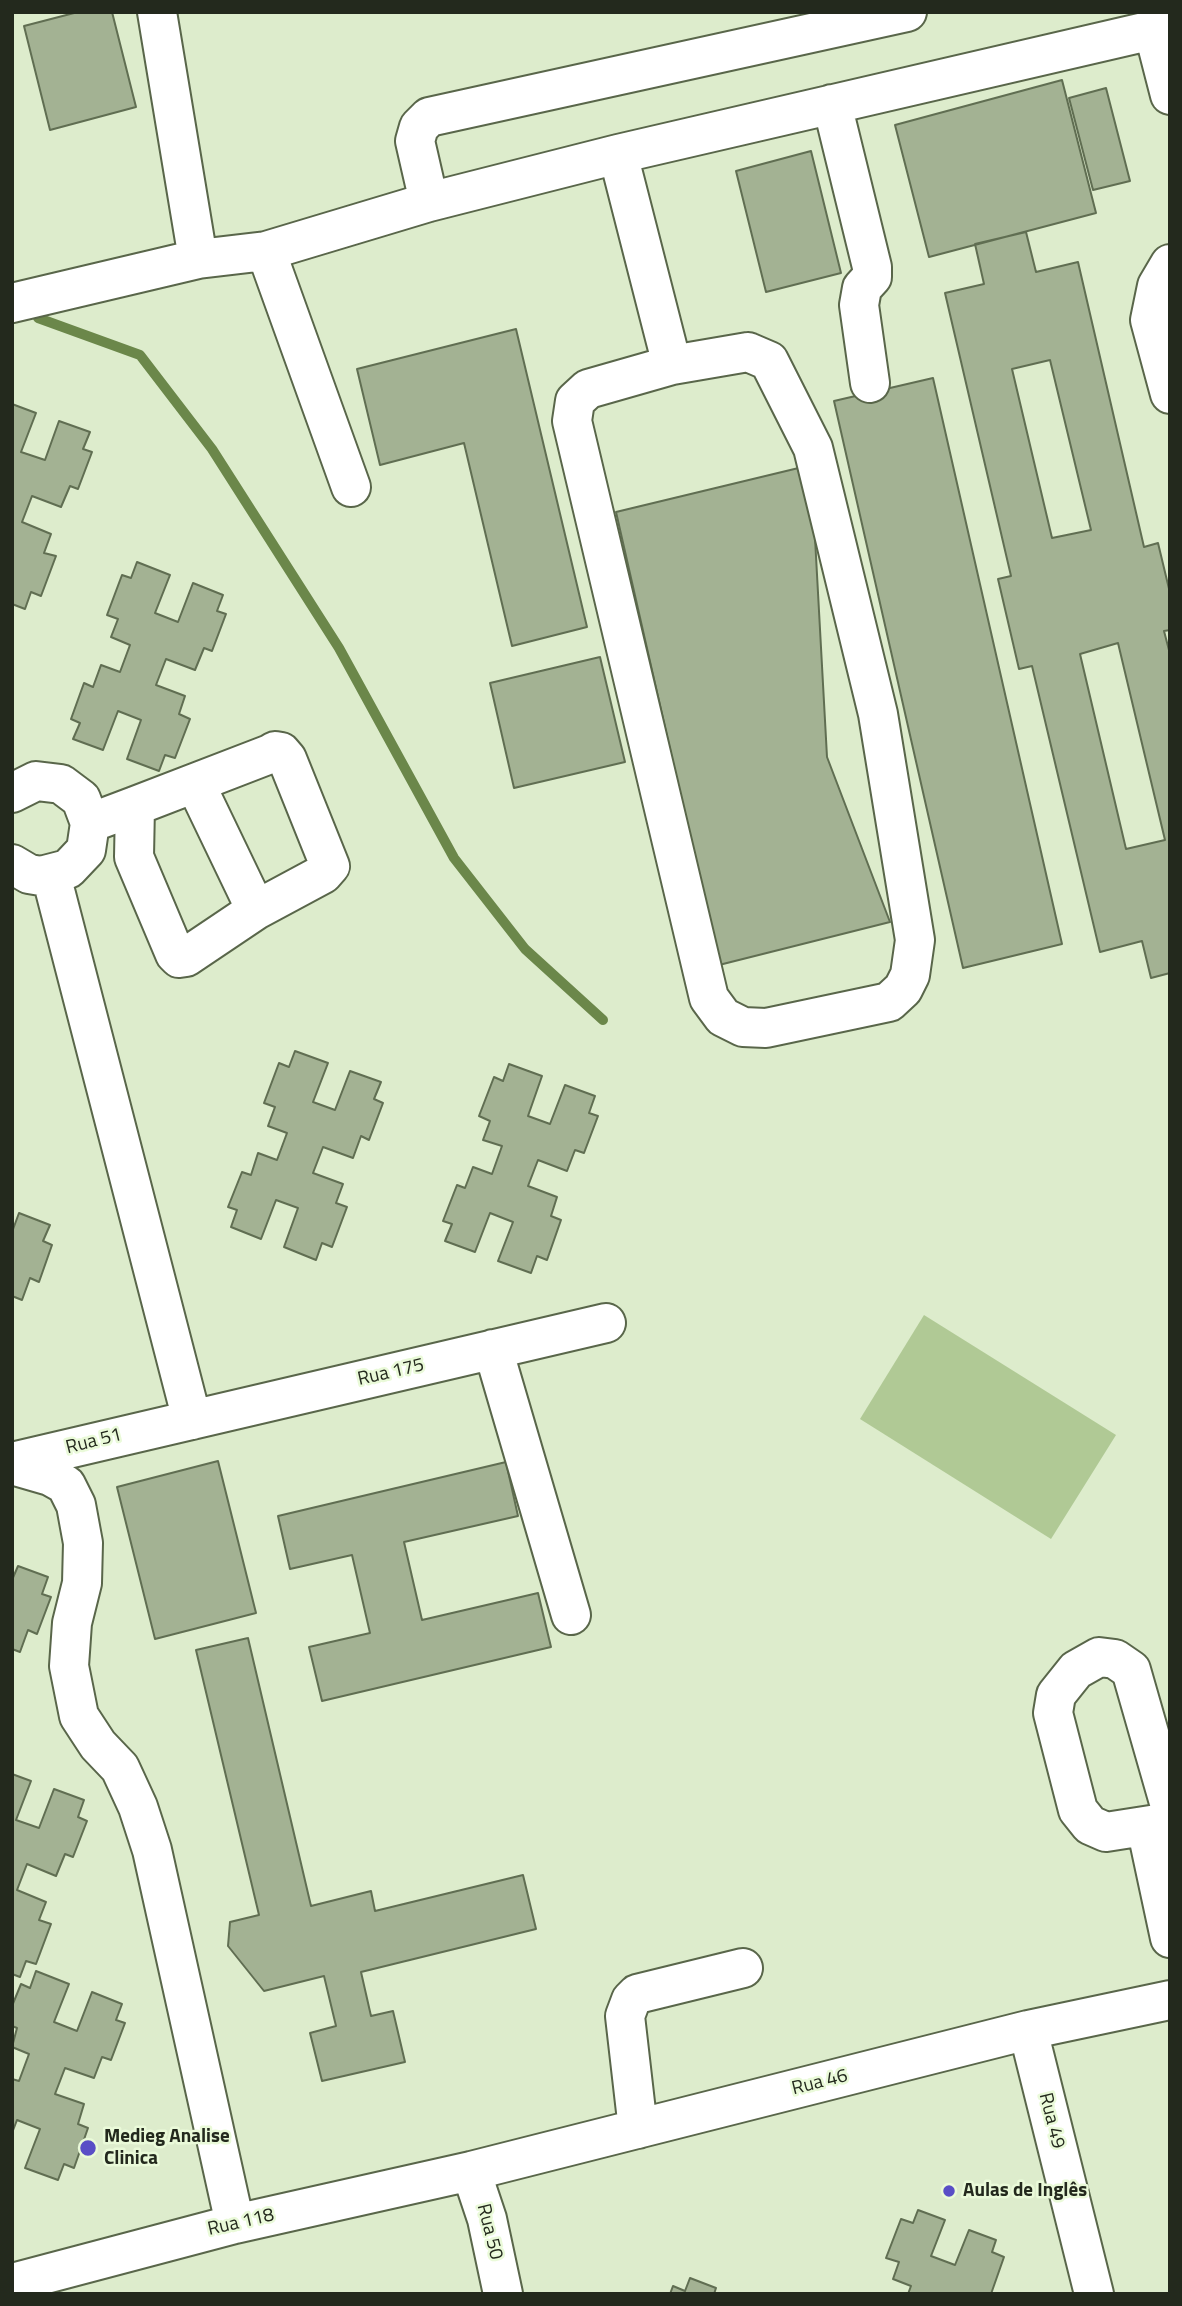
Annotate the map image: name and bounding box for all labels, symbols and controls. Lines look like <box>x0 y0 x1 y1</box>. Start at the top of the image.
street label: Rua 175 <box>356 1354 426 1392</box>
street label: Rua 51 <box>64 1424 124 1460</box>
street label: Rua 46 <box>790 2065 850 2101</box>
street label: Rua 49 <box>1033 2091 1069 2151</box>
place label: Medieg Analise Clinica <box>104 2126 230 2170</box>
marker: Medieg Analise Clinica <box>78 2138 98 2158</box>
place label: Aulas de Inglês <box>963 2180 1087 2202</box>
marker: Aulas de Inglês <box>941 2183 957 2199</box>
street label: Rua 50 <box>471 2202 507 2262</box>
street label: Rua 118 <box>206 2204 276 2242</box>

